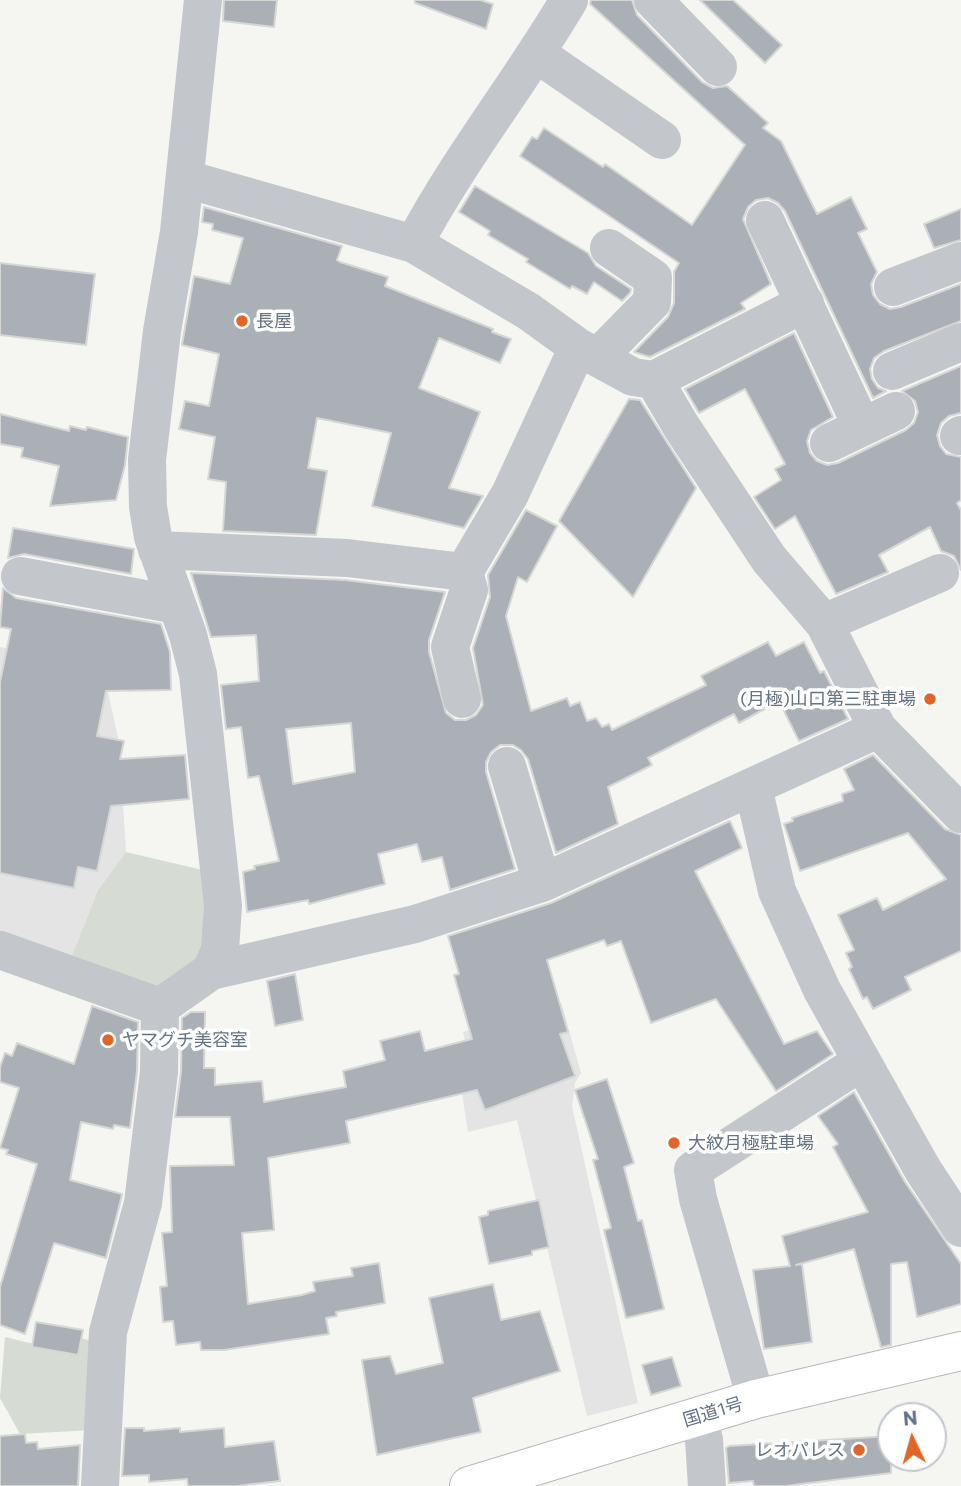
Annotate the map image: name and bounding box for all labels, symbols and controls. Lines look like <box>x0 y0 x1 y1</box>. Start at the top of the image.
place label: 長屋 <box>256 310 292 332</box>
marker: 長屋 <box>234 313 250 329</box>
place label: (月極)山口第三駐車場 <box>740 688 916 710</box>
marker: (月極)山口第三駐車場 <box>922 691 938 707</box>
place label: ヤマグチ美容室 <box>122 1029 248 1051</box>
marker: ヤマグチ美容室 <box>100 1032 116 1048</box>
place label: 大紋月極駐車場 <box>688 1132 814 1154</box>
marker: 大紋月極駐車場 <box>666 1135 682 1151</box>
street label: 国道1号 <box>680 1393 746 1431</box>
north arrow <box>877 1402 947 1472</box>
text: N <box>902 1405 918 1430</box>
place label: レオパレス <box>755 1439 845 1461</box>
marker: レオパレス <box>851 1442 867 1458</box>

